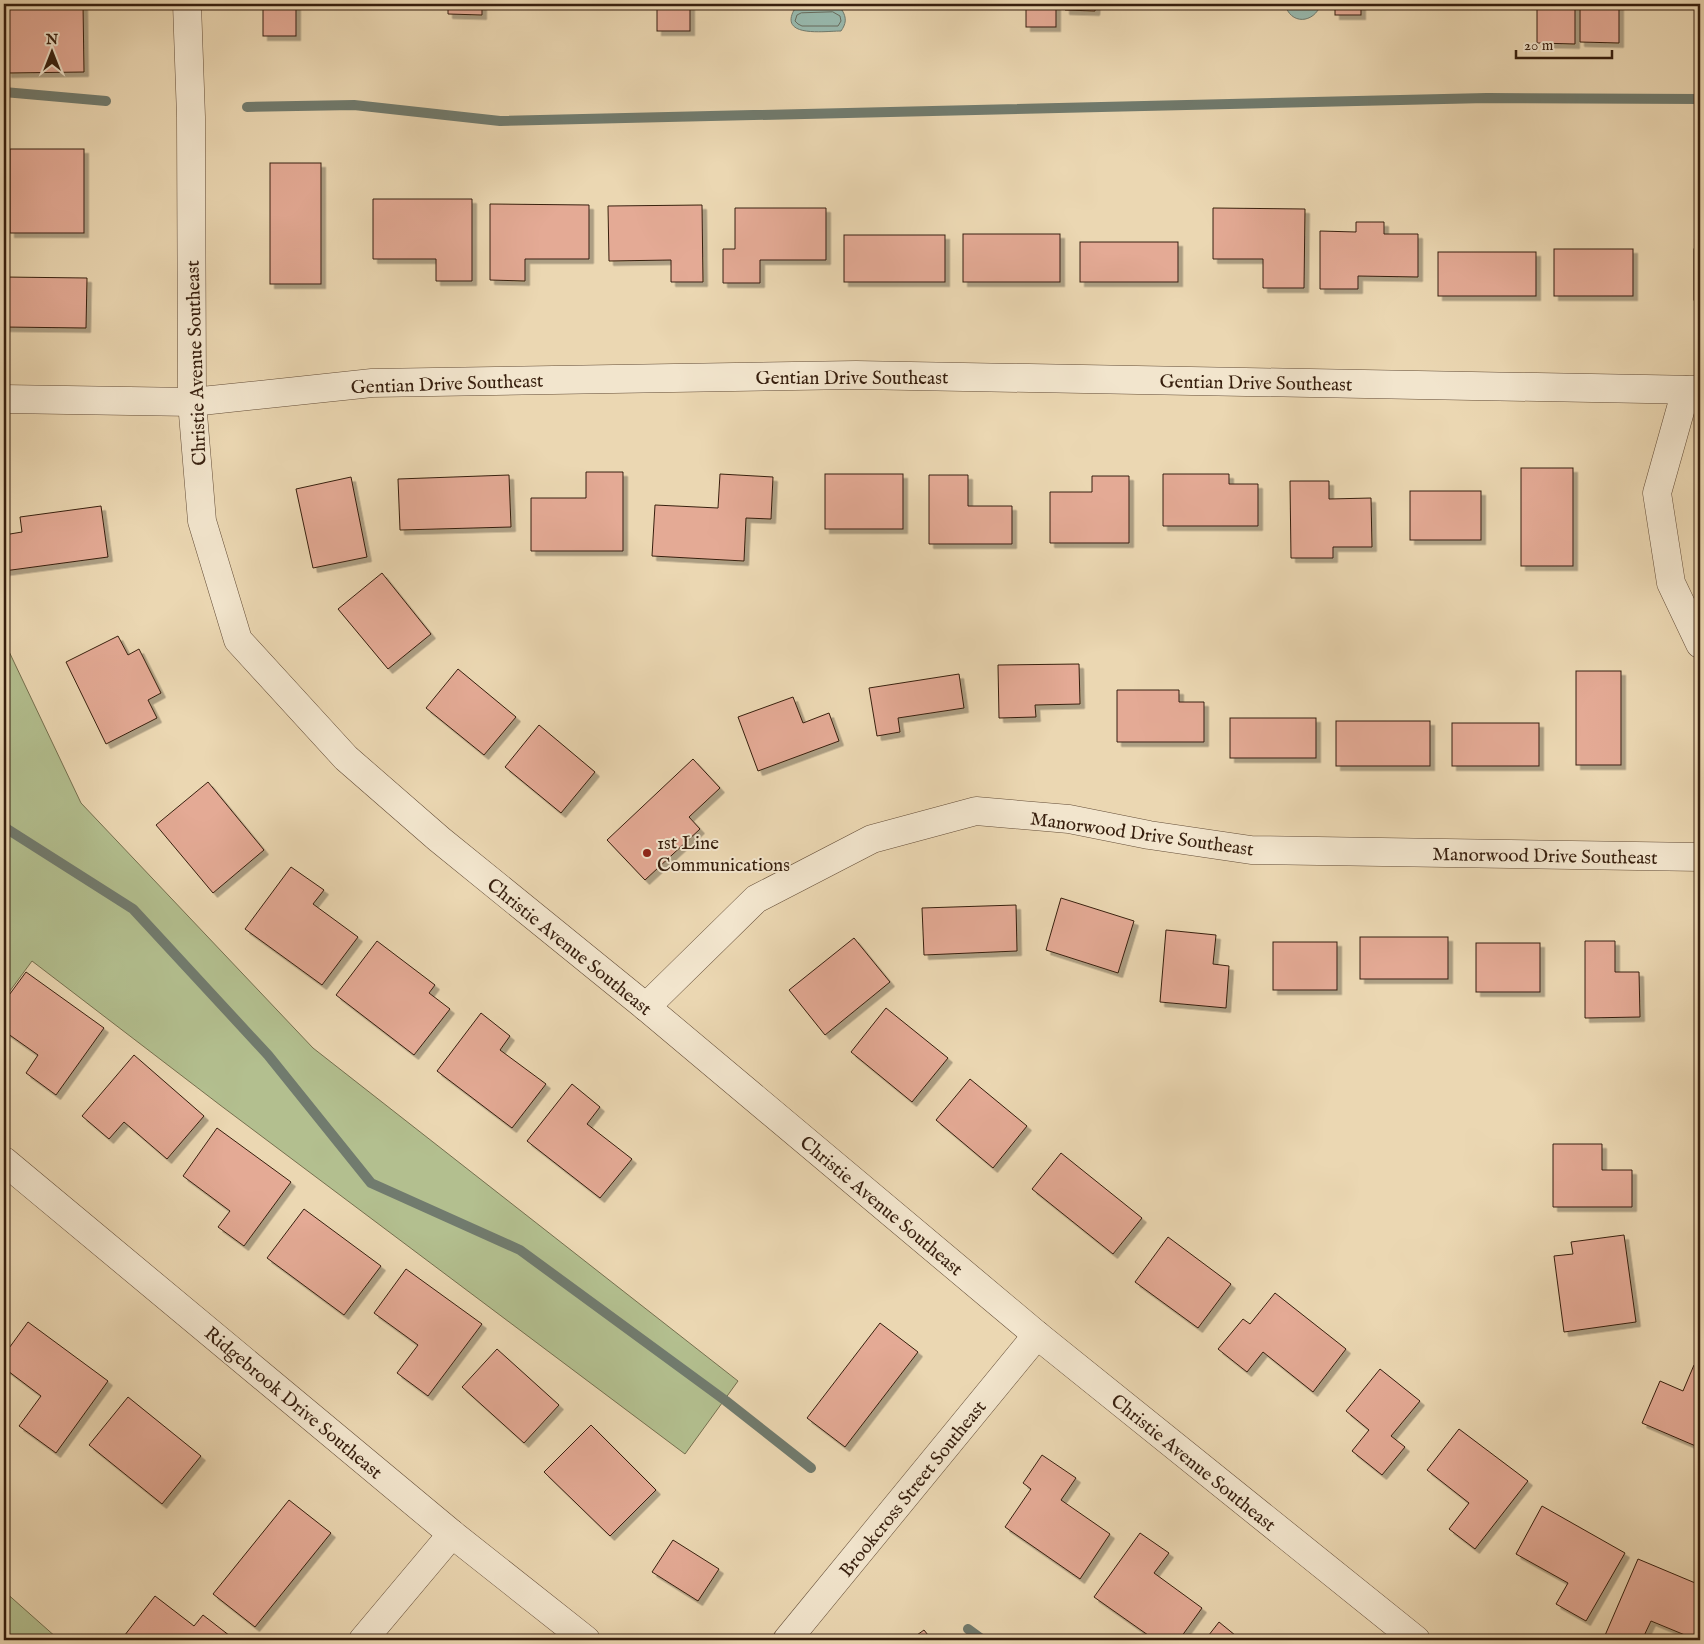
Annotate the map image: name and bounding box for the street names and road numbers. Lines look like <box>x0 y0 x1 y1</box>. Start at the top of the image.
street label: Christie Avenue Southeast <box>181 259 213 466</box>
street label: Gentian Drive Southeast <box>756 367 949 391</box>
street label: Gentian Drive Southeast <box>350 370 544 400</box>
street label: Gentian Drive Southeast <box>1159 370 1353 398</box>
street label: Manorwood Drive Southeast <box>1028 807 1255 863</box>
street label: Manorwood Drive Southeast <box>1432 843 1658 871</box>
street label: Christie Avenue Southeast <box>481 874 657 1022</box>
street label: Christie Avenue Southeast <box>794 1131 968 1282</box>
street label: Ridgebrook Drive Southeast <box>199 1322 387 1485</box>
street label: Christie Avenue Southeast <box>1105 1390 1281 1538</box>
street label: Brookcross Street Southeast <box>835 1396 993 1583</box>

